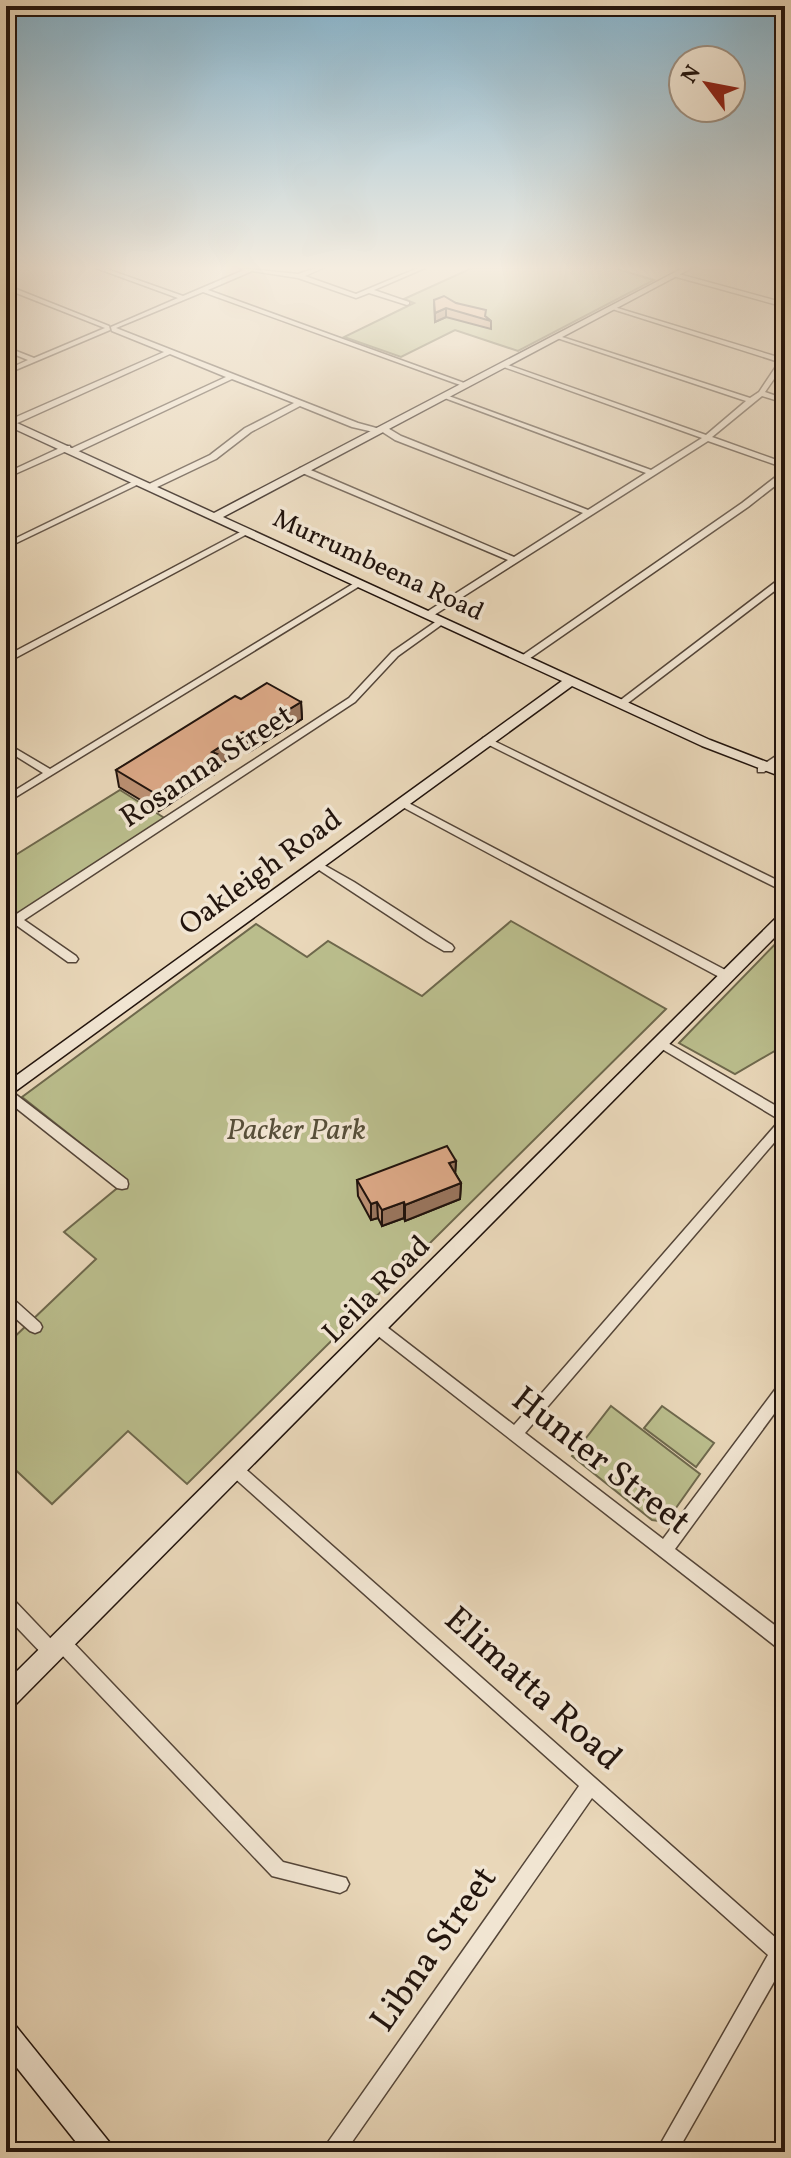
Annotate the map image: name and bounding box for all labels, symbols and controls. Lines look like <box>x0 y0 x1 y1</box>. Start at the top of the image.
north arrow <box>667 44 747 124</box>
text: N <box>675 60 710 90</box>
street label: Murrumbeena Road <box>267 501 489 631</box>
street label: Rosanna Street <box>112 695 302 839</box>
street label: Oakleigh Road <box>171 799 351 947</box>
park label: Packer Park <box>226 1110 366 1152</box>
street label: Leila Road <box>313 1226 441 1354</box>
street label: Hunter Street <box>500 1376 700 1548</box>
street label: Elimatta Road <box>432 1597 632 1783</box>
street label: Libna Street <box>360 1857 510 2043</box>

